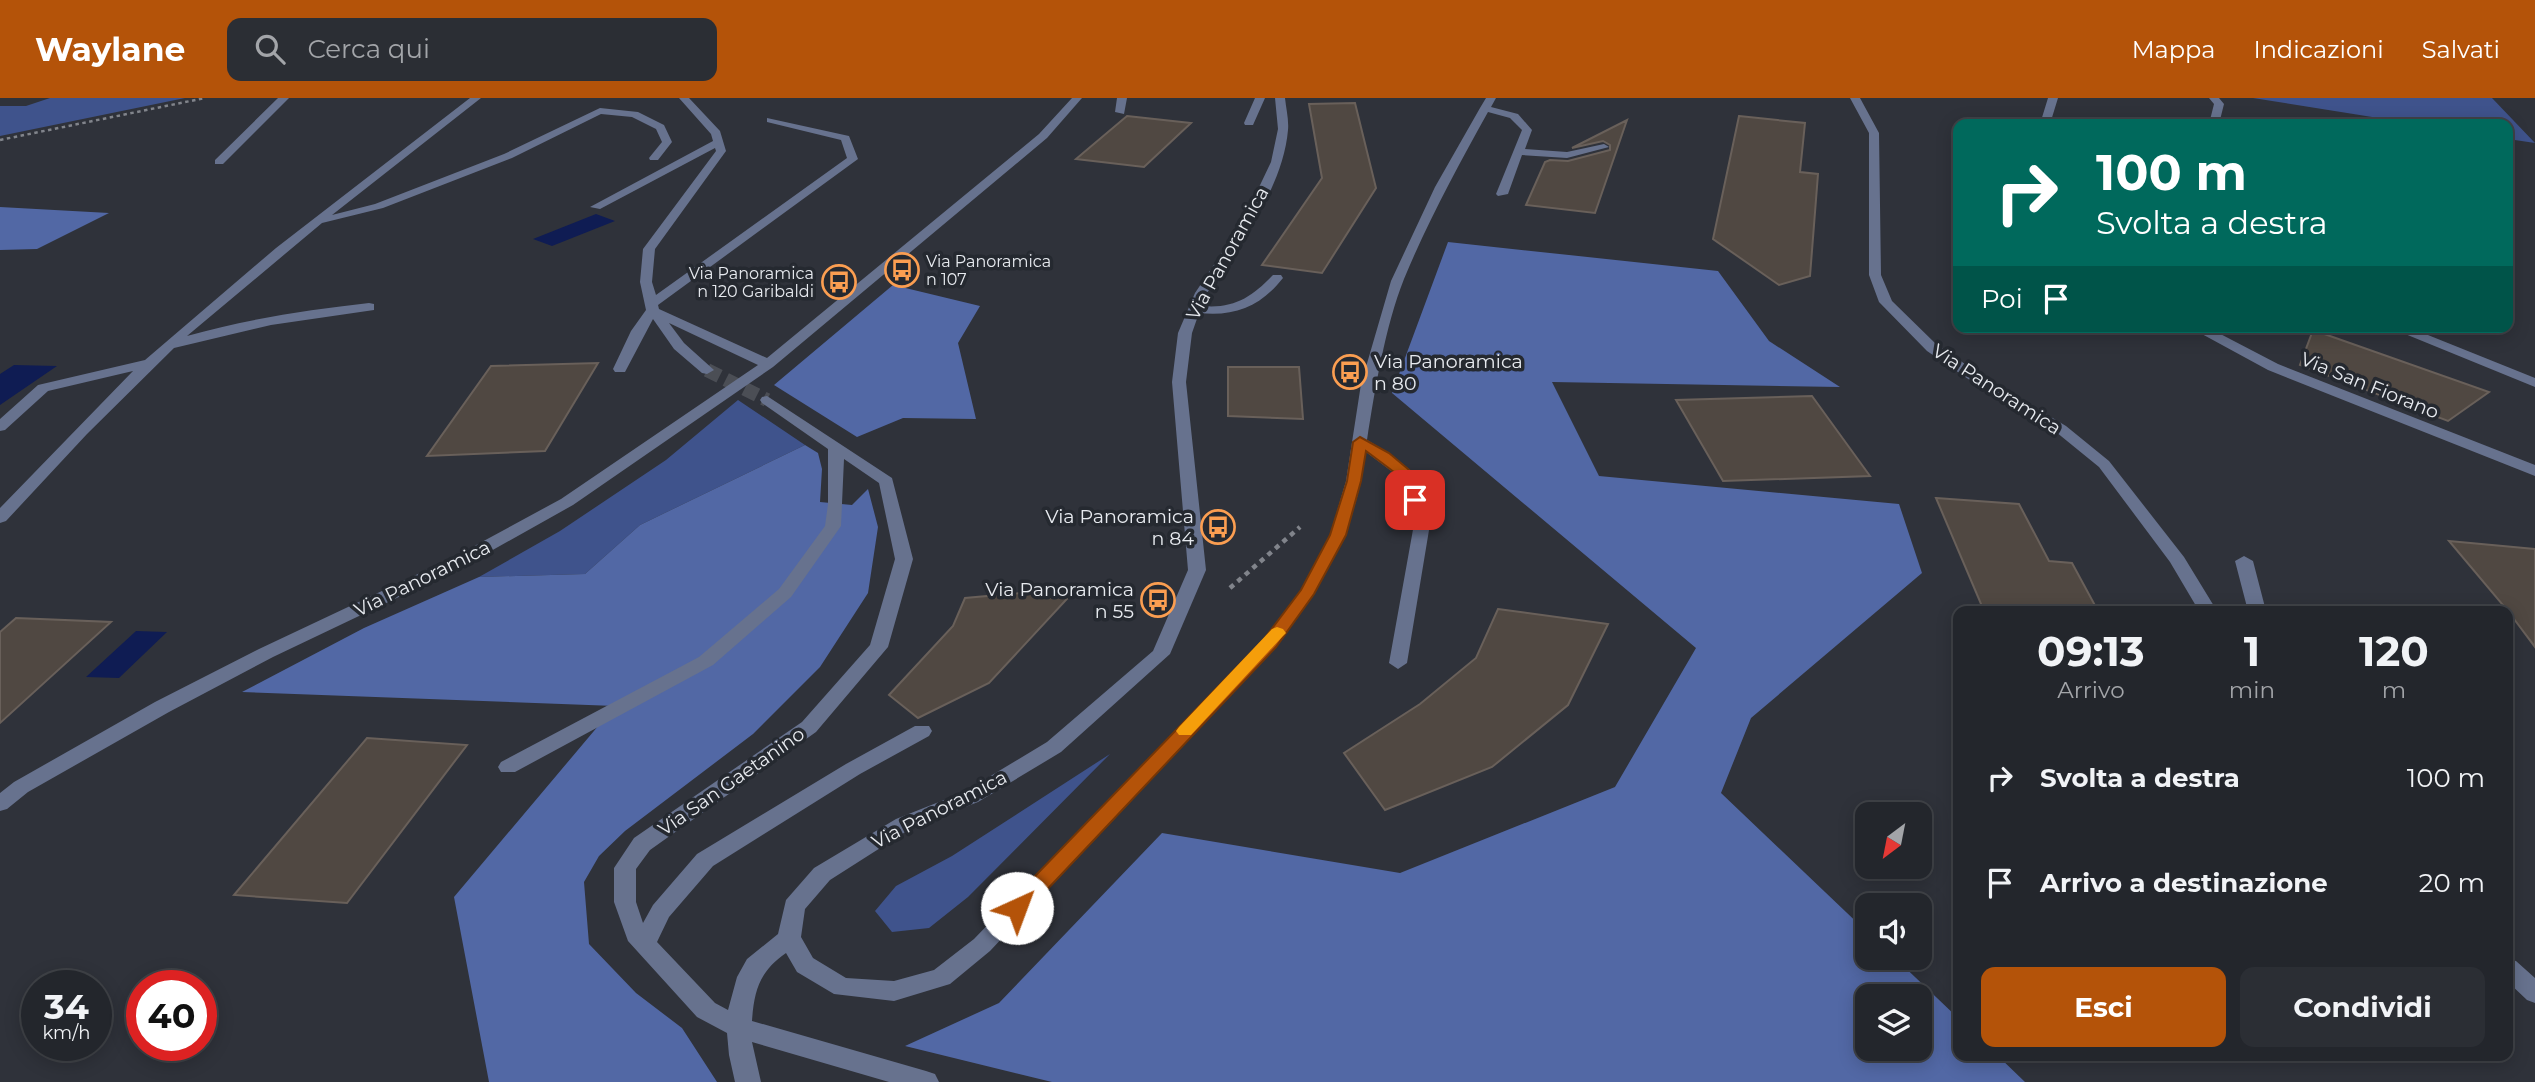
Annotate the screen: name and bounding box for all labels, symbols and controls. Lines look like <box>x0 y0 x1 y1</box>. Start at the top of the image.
search box <box>227 18 717 81</box>
text: Waylane <box>35 29 185 69</box>
icon: search <box>251 30 289 68</box>
text: Cerca qui <box>307 33 430 65</box>
text: Mappa <box>2132 35 2215 64</box>
text: Indicazioni <box>2253 35 2384 64</box>
text: Salvati <box>2422 35 2500 64</box>
text: 100 m <box>2096 143 2247 202</box>
icon: right <box>1981 147 2072 238</box>
street label: Via Panoramica <box>1181 183 1274 324</box>
text: Svolta a destra <box>2096 203 2328 242</box>
bus stop icon: Via Panoramica n 107 <box>883 251 921 289</box>
place label: Via Panoramica n 107 <box>926 252 1051 289</box>
bus stop icon: Via Panoramica n 120 Garibaldi <box>820 263 858 301</box>
place label: Via Panoramica n 120 Garibaldi <box>689 264 814 301</box>
icon: arrive <box>2037 280 2075 318</box>
text: Poi <box>1981 283 2023 315</box>
street label: Via Panoramica <box>1928 339 2065 440</box>
street label: Via San Fiorano <box>2297 347 2442 424</box>
place label: Via Panoramica n 80 <box>1374 350 1523 395</box>
bus stop icon: Via Panoramica n 80 <box>1331 353 1369 391</box>
pin <box>1385 470 1445 530</box>
icon: arrive <box>1396 481 1434 519</box>
place label: Via Panoramica n 84 <box>1045 505 1194 550</box>
bus stop icon: Via Panoramica n 84 <box>1199 508 1237 546</box>
street label: Via Panoramica <box>350 535 494 621</box>
place label: Via Panoramica n 55 <box>985 578 1134 623</box>
bus stop icon: Via Panoramica n 55 <box>1139 581 1177 619</box>
text: 09:13 <box>2037 625 2145 677</box>
text: 1 <box>2244 625 2260 677</box>
text: 120 <box>2359 625 2429 677</box>
text: Arrivo <box>2057 676 2125 704</box>
text: min <box>2229 676 2275 704</box>
text: m <box>2382 676 2406 704</box>
street label: Via San Gaetanino <box>654 722 809 841</box>
icon: right <box>1981 759 2019 797</box>
text: Svolta a destra <box>2040 762 2240 794</box>
text: 100 m <box>2407 762 2485 794</box>
street label: Via Panoramica <box>868 765 1011 853</box>
north arrow <box>1855 802 1932 878</box>
map controls <box>1855 802 1932 1061</box>
icon: arrive <box>1981 864 2019 902</box>
text: Arrivo a destinazione <box>2040 867 2328 899</box>
text: 20 m <box>2419 867 2485 899</box>
position arrow <box>980 871 1054 945</box>
button: sound <box>1855 893 1932 970</box>
button: Esci <box>1981 967 2226 1047</box>
button: Condividi <box>2240 967 2485 1047</box>
speed limit sign: 40 <box>126 970 217 1061</box>
button: layers <box>1855 984 1932 1061</box>
text: 34 <box>44 985 89 1028</box>
text: km/h <box>42 1022 91 1044</box>

